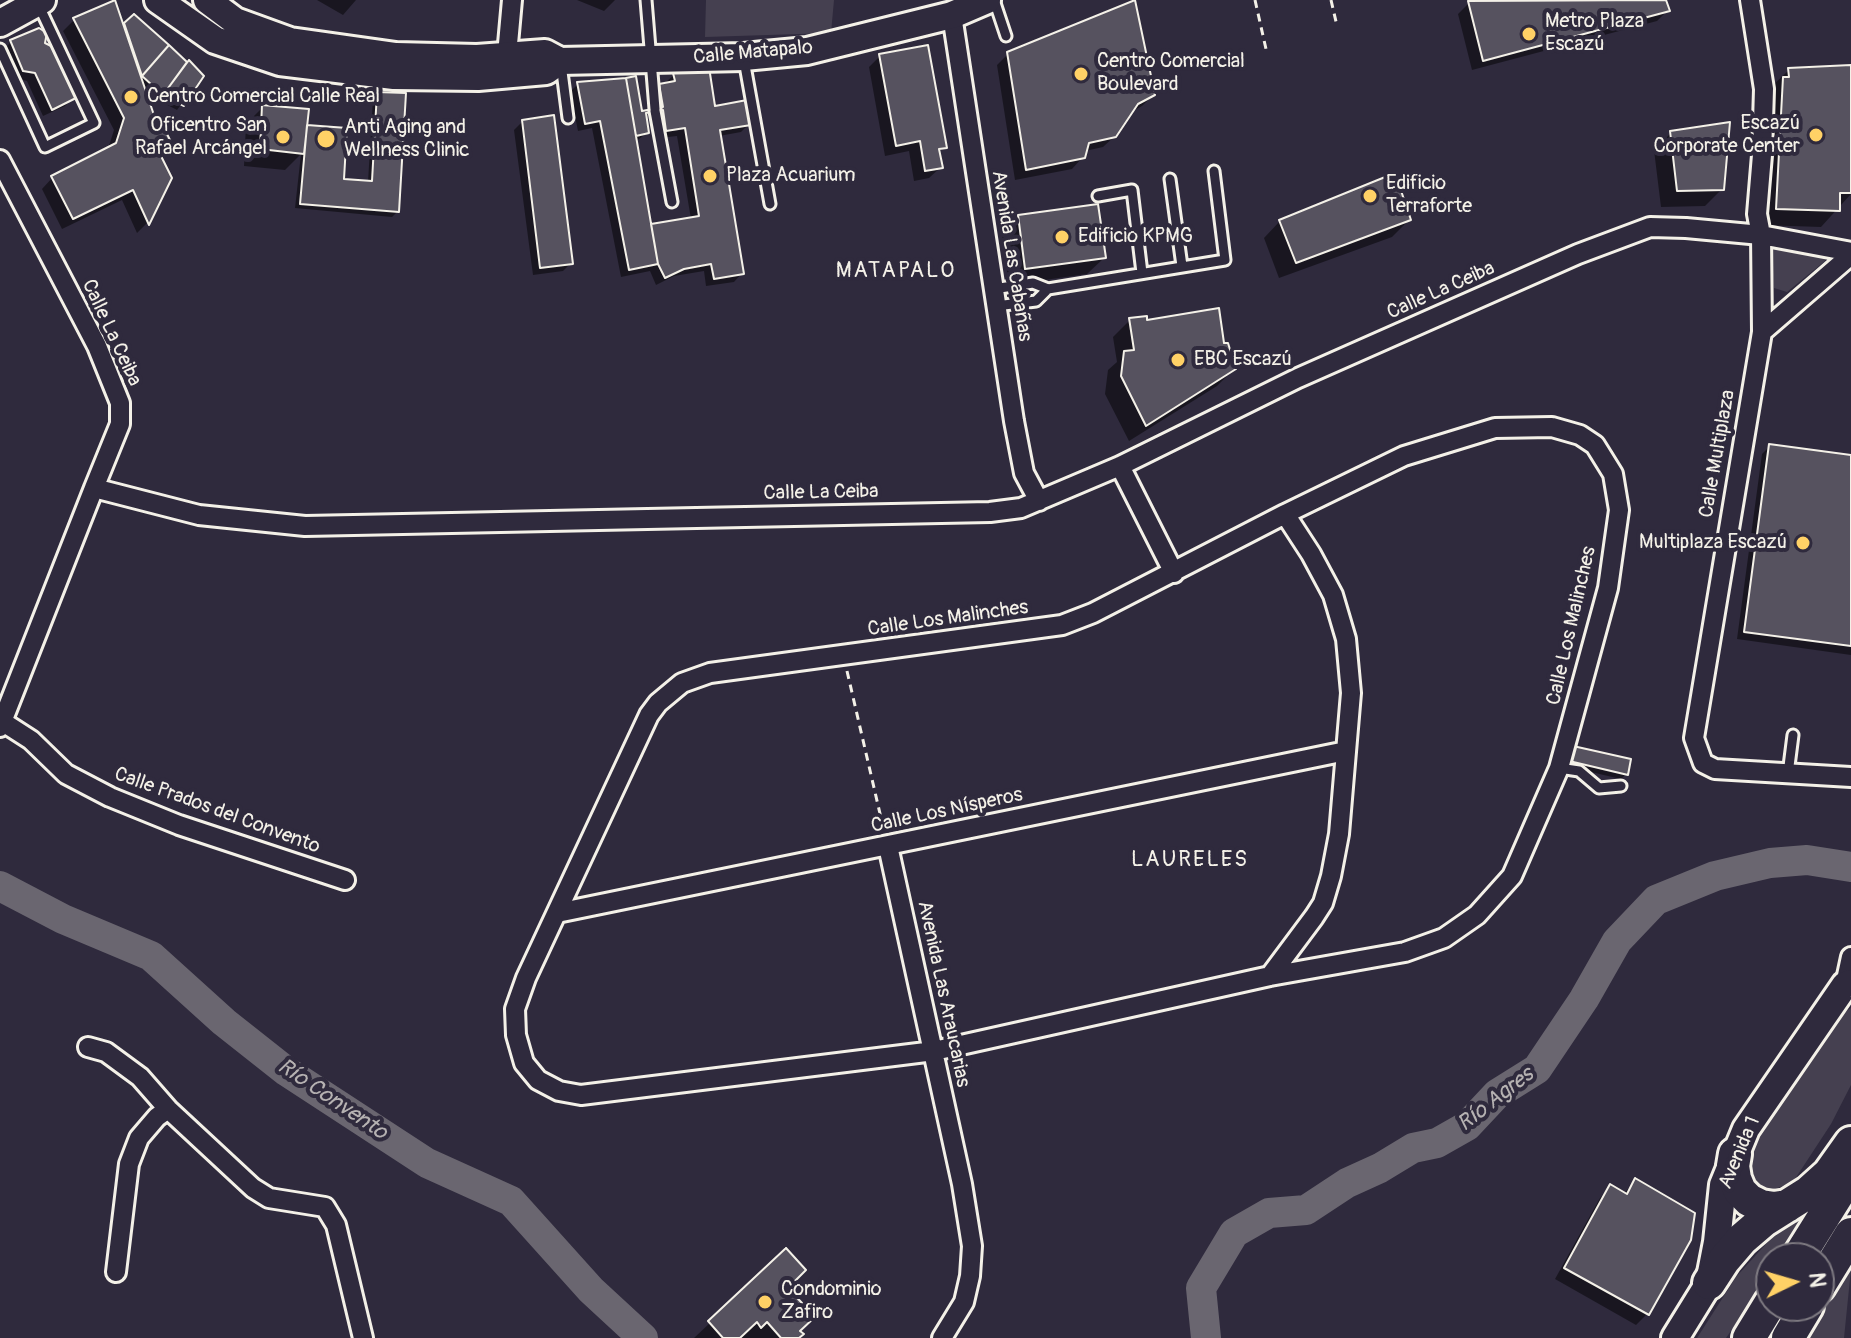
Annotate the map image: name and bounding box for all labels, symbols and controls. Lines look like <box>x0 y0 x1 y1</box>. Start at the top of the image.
place label: Metro Plaza Escazú <box>1545 10 1644 57</box>
marker: Metro Plaza Escazú <box>1520 25 1538 43</box>
street label: Calle Matapalo <box>692 36 814 70</box>
place label: Centro Comercial Boulevard <box>1097 50 1245 97</box>
marker: Centro Comercial Boulevard <box>1072 65 1090 83</box>
place label: Centro Comercial Calle Real <box>147 85 380 109</box>
marker: Centro Comercial Calle Real <box>122 88 140 106</box>
place label: Escazú Corporate Center <box>1654 112 1800 159</box>
place label: Oficentro San Rafael Arcángel <box>135 114 267 161</box>
place label: Anti Aging and Wellness Clinic <box>344 116 469 163</box>
marker: Escazú Corporate Center <box>1807 126 1825 144</box>
marker: Oficentro San Rafael Arcángel <box>274 128 292 146</box>
marker: Anti Aging and Wellness Clinic <box>315 128 337 150</box>
place label: Plaza Acuarium <box>726 164 856 188</box>
marker: Plaza Acuarium <box>701 167 719 185</box>
street label: Avenida Las Cabañas <box>986 169 1036 343</box>
place label: Edificio Terraforte <box>1386 172 1472 219</box>
marker: Edificio Terraforte <box>1361 187 1379 205</box>
place label: Edificio KPMG <box>1078 225 1193 249</box>
marker: Edificio KPMG <box>1053 228 1071 246</box>
street label: Calle La Ceiba <box>1384 257 1498 325</box>
district label: MATAPALO <box>836 258 956 284</box>
street label: Calle La Ceiba <box>76 276 146 390</box>
place label: EBC Escazú <box>1194 348 1292 372</box>
marker: EBC Escazú <box>1169 351 1187 369</box>
street label: Calle Multiplaza <box>1695 388 1741 520</box>
street label: Calle La Ceiba <box>763 480 879 506</box>
place label: Multiplaza Escazú <box>1639 531 1787 555</box>
marker: Multiplaza Escazú <box>1794 534 1812 552</box>
street label: Calle Los Malinches <box>1542 544 1602 708</box>
street label: Calle Los Malinches <box>866 596 1030 642</box>
street label: Calle Prados del Convento <box>111 763 323 859</box>
street label: Calle Los Nísperos <box>869 783 1025 839</box>
district label: LAURELES <box>1131 847 1249 873</box>
street label: Avenida Las Araucarias <box>912 899 974 1089</box>
water label: Río Convento <box>272 1054 392 1146</box>
water label: Río Agres <box>1453 1062 1539 1138</box>
street label: Avenida 1 <box>1714 1113 1766 1193</box>
north arrow <box>1755 1242 1835 1322</box>
text: N <box>1802 1271 1832 1289</box>
place label: Condominio Zafiro <box>781 1278 881 1325</box>
marker: Condominio Zafiro <box>756 1293 774 1311</box>

